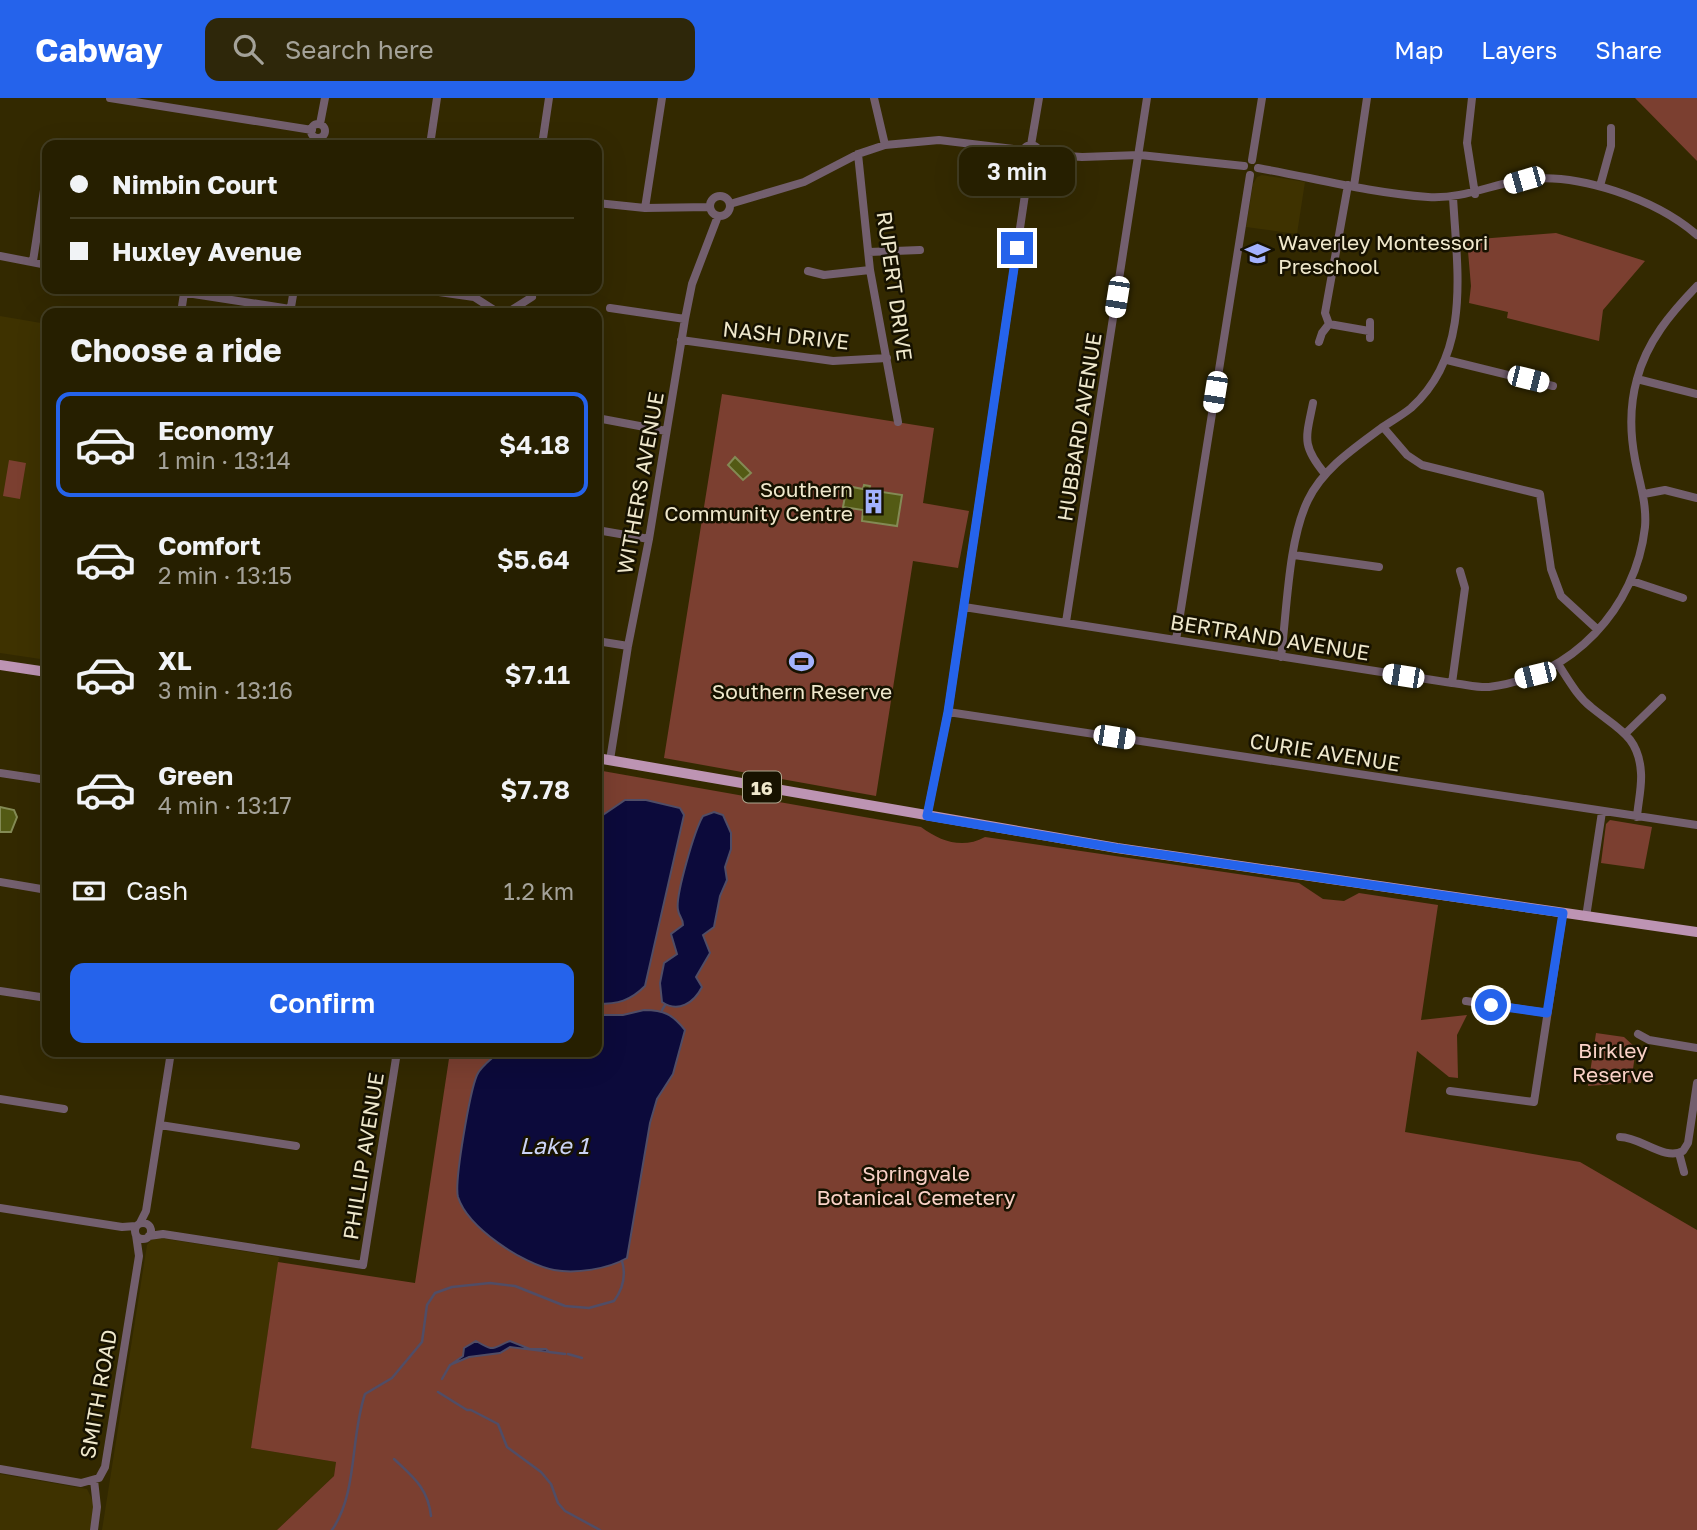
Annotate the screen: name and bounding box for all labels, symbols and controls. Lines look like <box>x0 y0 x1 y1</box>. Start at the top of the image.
search box <box>205 18 695 81</box>
text: Cabway <box>35 30 163 69</box>
icon: search <box>229 30 267 68</box>
text: Search here <box>285 34 434 65</box>
text: Map <box>1394 35 1443 64</box>
text: Layers <box>1481 35 1557 64</box>
text: Share <box>1595 35 1662 64</box>
callout: 3 min <box>959 146 1075 195</box>
text: 3 min <box>987 157 1047 185</box>
car <box>1501 164 1548 196</box>
text: Nimbin Court <box>112 169 278 200</box>
street label: RUPERT DRIVE <box>872 210 918 362</box>
place label: Waverley Montessori Preschool <box>1278 229 1488 279</box>
route end <box>1001 232 1033 264</box>
text: Huxley Avenue <box>112 236 302 267</box>
school or university icon: Waverley Montessori Preschool <box>1244 240 1272 268</box>
car <box>1104 275 1131 319</box>
street label: NASH DRIVE <box>722 315 850 355</box>
text: Choose a ride <box>70 331 282 369</box>
street label: HUBBARD AVENUE <box>1051 331 1107 523</box>
car <box>1506 364 1551 394</box>
car <box>1202 370 1229 414</box>
street label: WITHERS AVENUE <box>611 390 669 576</box>
icon: car <box>74 413 137 476</box>
text: Economy <box>158 415 274 446</box>
text: $4.18 <box>499 429 570 460</box>
text: 1 min · 13:14 <box>158 446 291 474</box>
place label: Southern Community Centre <box>664 476 853 526</box>
building icon: Southern Community Centre <box>859 487 887 515</box>
icon: car <box>74 528 137 591</box>
text: Comfort <box>158 530 261 561</box>
text: $5.64 <box>497 544 570 575</box>
text: 2 min · 13:15 <box>158 561 292 589</box>
street label: BERTRAND AVENUE <box>1169 608 1371 666</box>
icon: car <box>74 643 137 706</box>
text: XL <box>158 645 192 676</box>
sports icon: Southern Reserve <box>788 648 816 676</box>
text: $7.11 <box>505 659 570 690</box>
car <box>1513 660 1558 690</box>
car <box>1381 662 1426 690</box>
text: 3 min · 13:16 <box>158 676 293 704</box>
place label: Southern Reserve <box>712 678 892 704</box>
car <box>1092 723 1137 751</box>
street label: CURIE AVENUE <box>1248 727 1402 777</box>
icon: car <box>74 758 137 821</box>
text: Green <box>158 760 233 791</box>
road number: 16 <box>743 772 781 802</box>
text: $7.78 <box>500 774 570 805</box>
text: 4 min · 13:17 <box>158 791 292 819</box>
icon: cash <box>70 872 108 910</box>
text: Cash <box>126 875 188 906</box>
text: 1.2 km <box>504 877 574 905</box>
button: Confirm <box>70 963 574 1043</box>
route start <box>1475 989 1507 1021</box>
park label: Birkley Reserve <box>1572 1037 1654 1087</box>
street label: PHILLIP AVENUE <box>337 1070 389 1242</box>
water label: Lake 1 <box>519 1131 589 1159</box>
park label: Springvale Botanical Cemetery <box>816 1160 1016 1210</box>
street label: SMITH ROAD <box>74 1327 122 1461</box>

